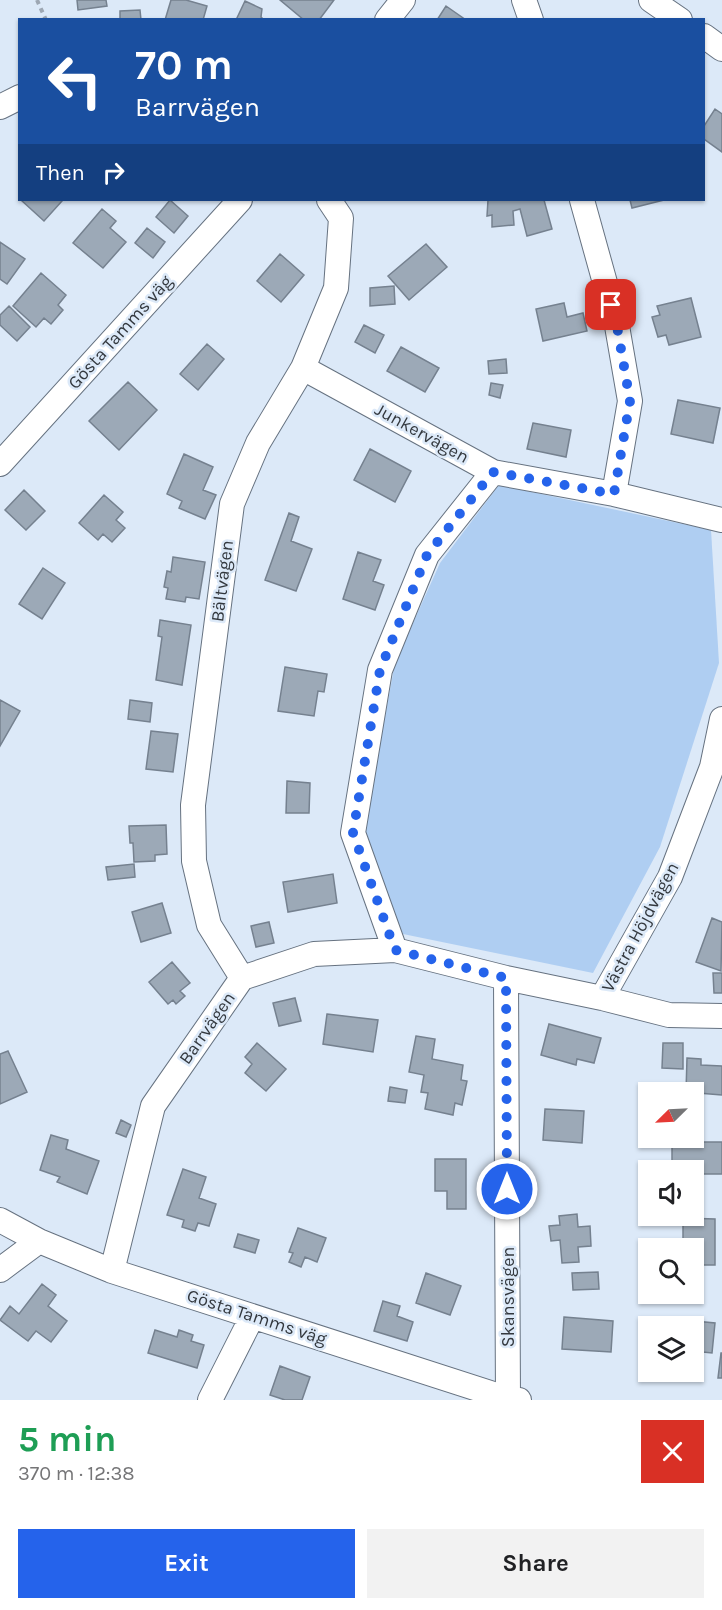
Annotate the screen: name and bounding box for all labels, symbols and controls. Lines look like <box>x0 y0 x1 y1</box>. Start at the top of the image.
text: 70 m <box>135 40 233 90</box>
icon: left <box>36 42 114 120</box>
text: Barrvägen <box>135 91 260 123</box>
icon: right <box>97 156 130 189</box>
text: Then <box>36 160 85 186</box>
street label: Gösta Tamms väg <box>63 270 177 394</box>
pin <box>585 279 636 330</box>
icon: arrive <box>594 288 627 321</box>
street label: Junkervägen <box>371 398 473 468</box>
street label: Bältvägen <box>206 539 238 623</box>
street label: Västra Höjdvägen <box>597 858 683 996</box>
street label: Barrvägen <box>174 988 240 1068</box>
north arrow <box>638 1082 704 1148</box>
map controls <box>638 1082 704 1382</box>
position arrow <box>475 1157 539 1221</box>
button: sound <box>638 1160 704 1226</box>
button: search <box>638 1238 704 1304</box>
street label: Skansvägen <box>497 1247 519 1347</box>
street label: Gösta Tamms väg <box>184 1284 330 1350</box>
button: layers <box>638 1316 704 1382</box>
text: 5 min <box>18 1418 116 1460</box>
button: close <box>641 1420 704 1483</box>
text: 370 m · 12:38 <box>18 1462 135 1485</box>
button: Exit <box>18 1529 355 1598</box>
button: Share <box>367 1529 704 1598</box>

